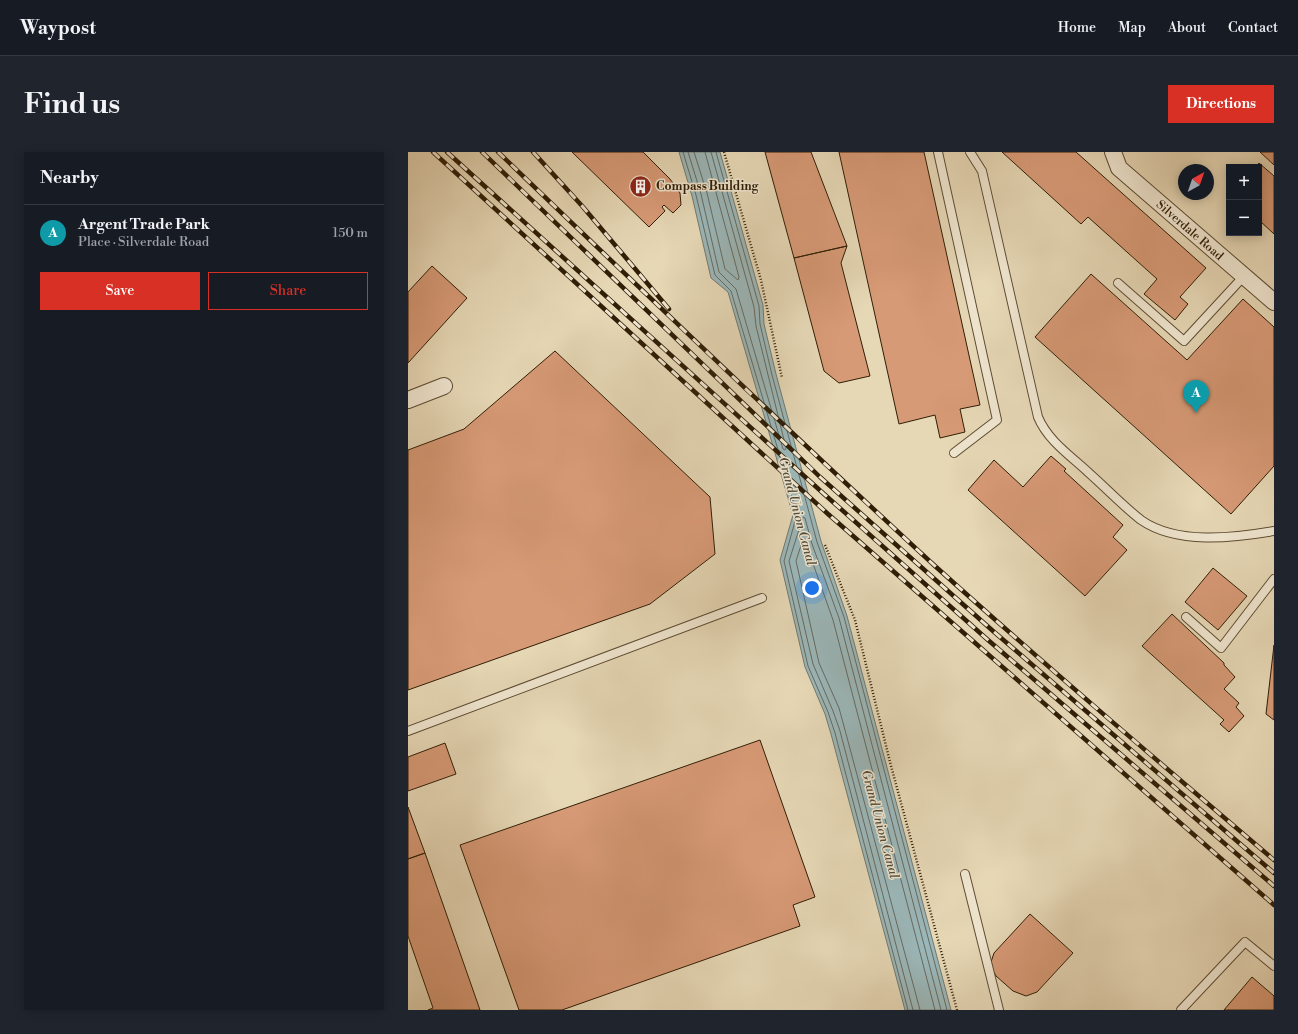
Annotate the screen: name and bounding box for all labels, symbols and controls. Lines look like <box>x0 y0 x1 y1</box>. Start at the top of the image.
text: Waypost <box>20 16 96 40</box>
text: Home <box>1058 19 1096 37</box>
text: Map <box>1118 19 1146 37</box>
text: About <box>1168 19 1206 37</box>
text: Contact <box>1228 19 1278 37</box>
button: Directions <box>1168 85 1274 123</box>
text: Find us <box>24 87 120 122</box>
north arrow <box>1178 164 1214 200</box>
map controls <box>1226 164 1262 236</box>
button: + <box>1226 164 1262 200</box>
text: Nearby <box>40 167 99 189</box>
building icon: Compass Building <box>628 173 654 199</box>
place label: Compass Building <box>656 179 760 194</box>
street label: Silverdale Road <box>1153 197 1227 264</box>
button: − <box>1226 200 1262 236</box>
text: Argent Trade Park <box>78 215 210 234</box>
text: A <box>48 225 58 241</box>
text: 150 m <box>333 225 368 241</box>
text: Place · Silverdale Road <box>78 234 209 250</box>
button: Save <box>40 272 200 310</box>
button: Share <box>208 272 368 310</box>
pin: A <box>1183 380 1209 413</box>
water label: Grand Union Canal <box>775 455 819 568</box>
your location <box>802 578 822 598</box>
water label: Grand Union Canal <box>858 768 902 881</box>

